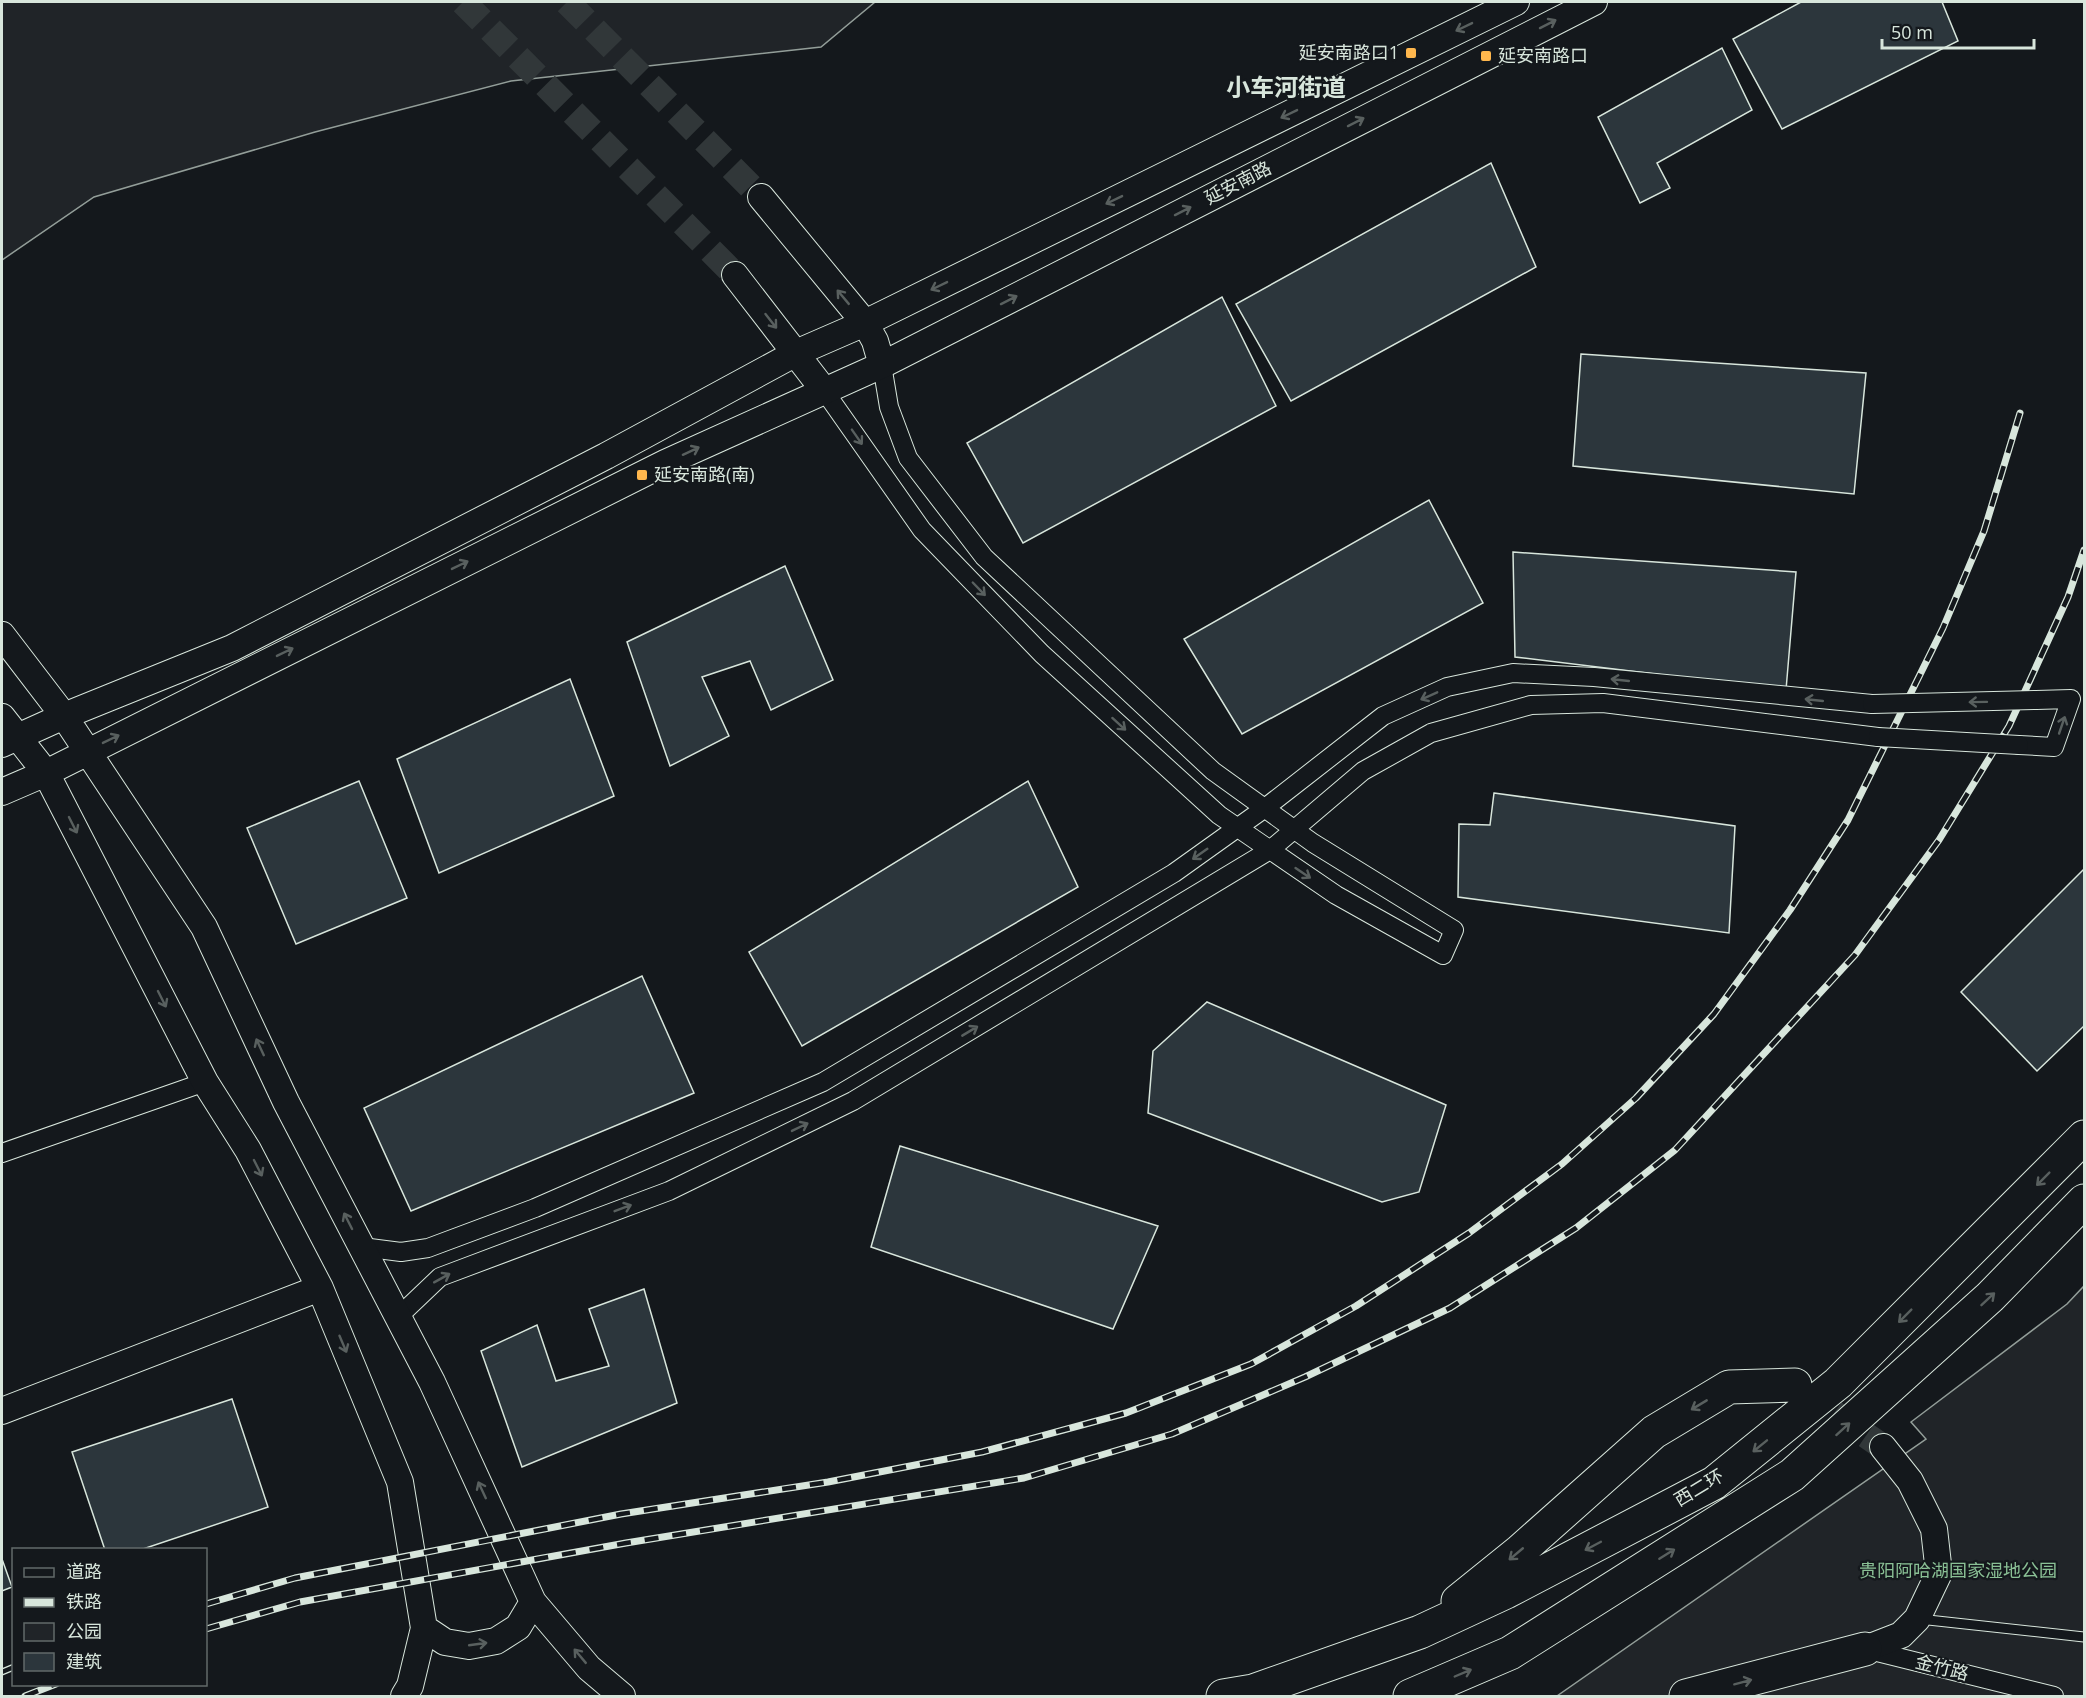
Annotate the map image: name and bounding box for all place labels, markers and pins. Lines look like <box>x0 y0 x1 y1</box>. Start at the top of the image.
place label: 延安南路口1 <box>1299 40 1399 64</box>
place label: 延安南路口 <box>1498 43 1588 67</box>
marker: 延安南路口1 <box>1404 46 1418 60</box>
marker: 延安南路口 <box>1479 49 1493 63</box>
place label: 延安南路(南) <box>654 462 755 486</box>
marker: 延安南路(南) <box>635 468 649 482</box>

